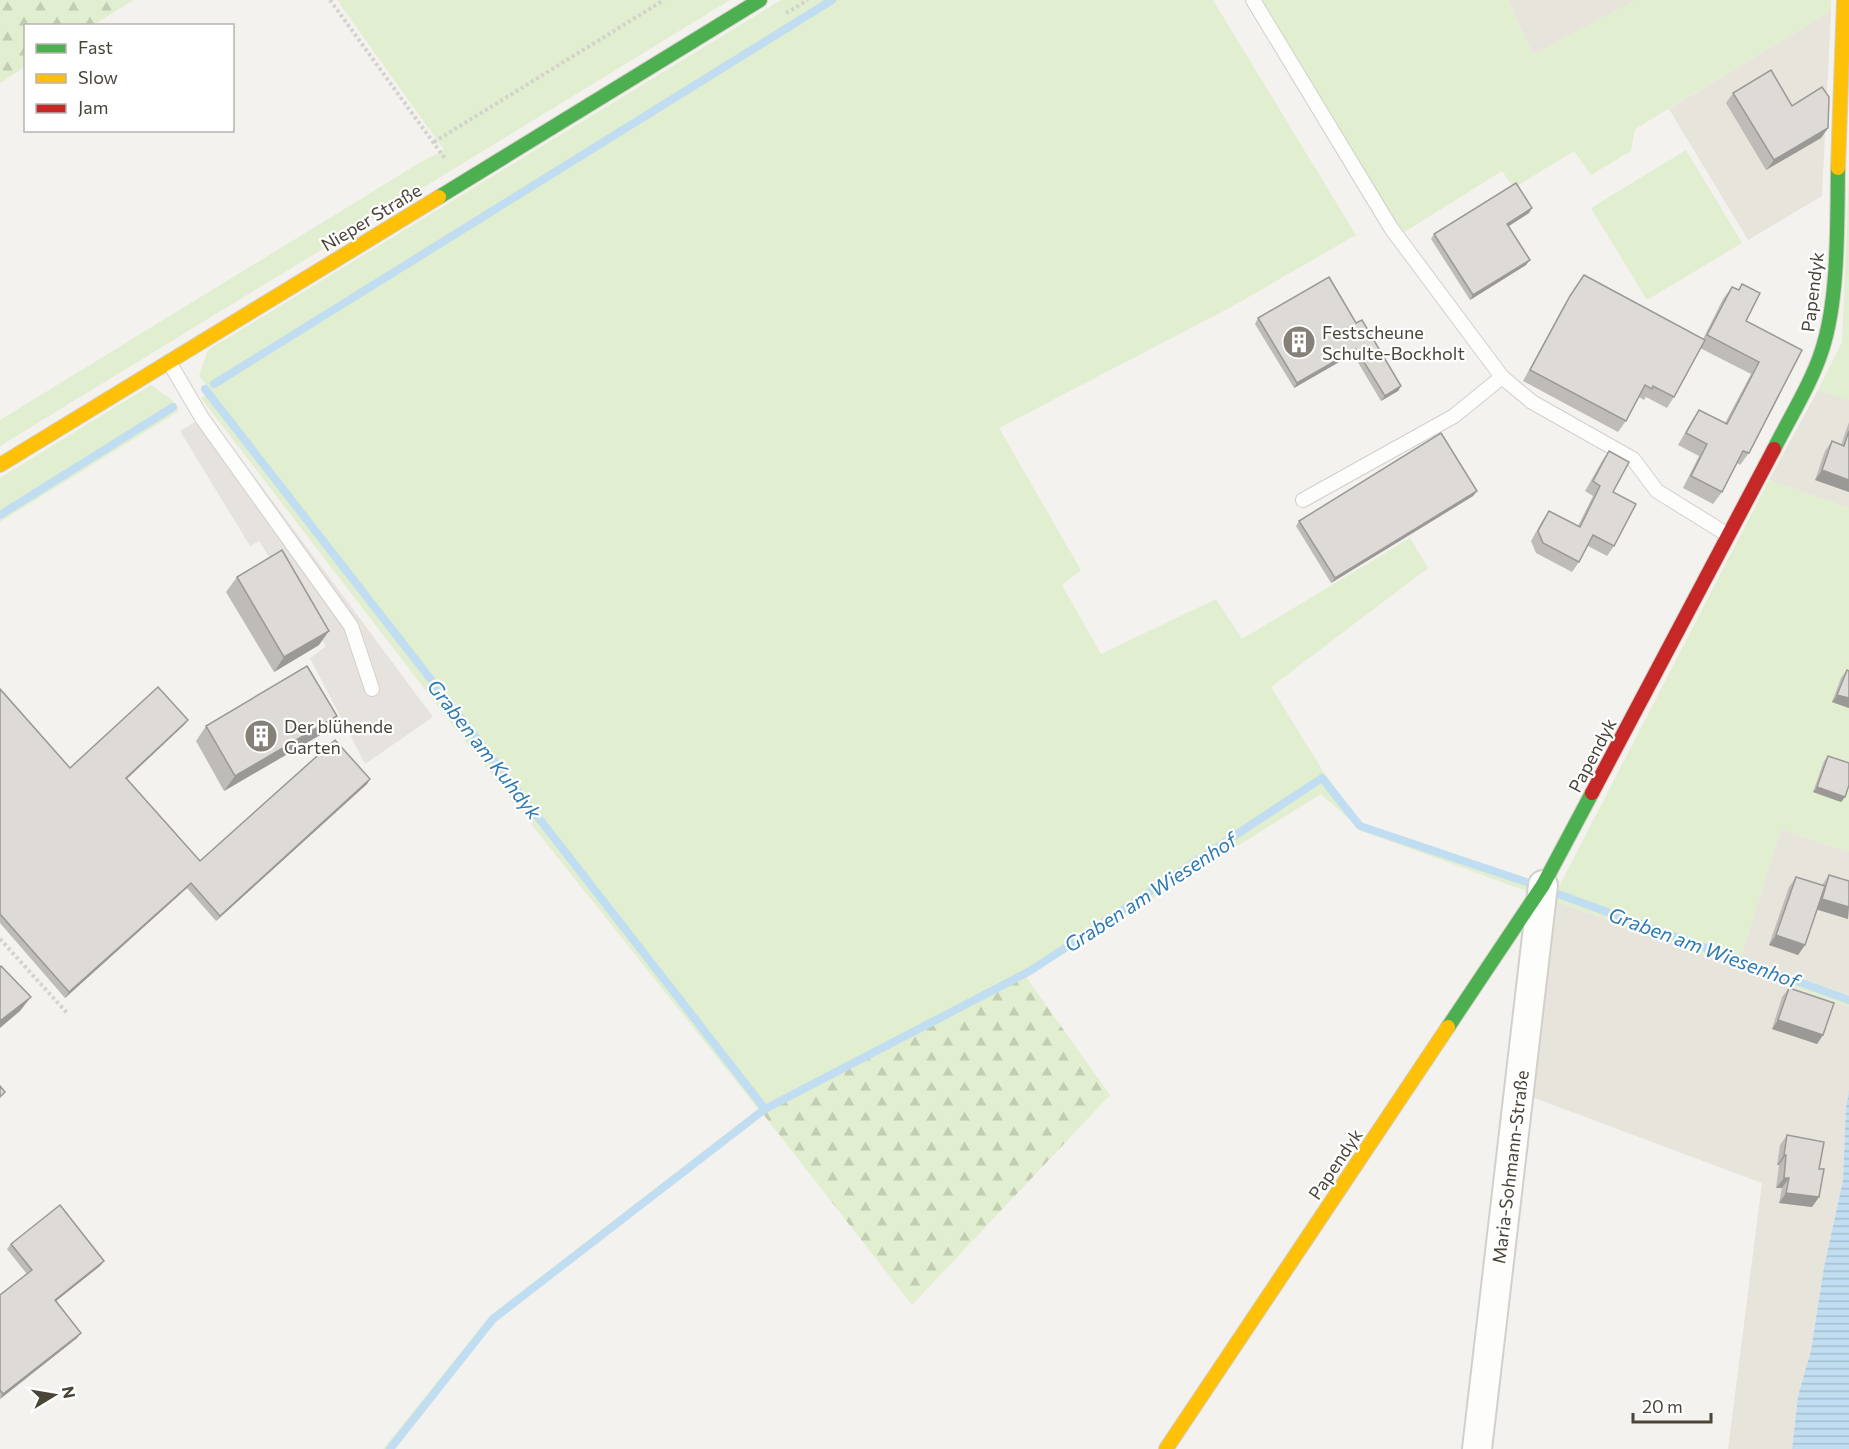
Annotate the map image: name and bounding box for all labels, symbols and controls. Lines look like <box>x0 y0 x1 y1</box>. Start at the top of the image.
legend <box>24 24 234 132</box>
text: Fast <box>78 36 113 58</box>
text: Slow <box>78 66 118 88</box>
text: Jam <box>78 96 108 118</box>
street label: Nieper Straße <box>317 178 425 256</box>
street label: Papendyk <box>1796 250 1828 333</box>
place label: Festscheune Schulte-Bockholt <box>1322 321 1465 364</box>
building icon: Festscheune Schulte-Bockholt <box>1281 324 1317 360</box>
water label: Graben am Kuhdyk <box>423 674 548 825</box>
street label: Papendyk <box>1563 714 1621 796</box>
place label: Der blühende Garten <box>284 715 393 758</box>
building icon: Der blühende Garten <box>243 718 279 754</box>
water label: Graben am Wiesenhof <box>1059 826 1242 957</box>
water label: Graben am Wiesenhof <box>1606 901 1804 993</box>
street label: Maria-Sohmann-Straße <box>1487 1069 1533 1265</box>
street label: Papendyk <box>1303 1124 1367 1204</box>
north arrow <box>24 1365 84 1425</box>
text: N <box>59 1384 80 1400</box>
scale bar <box>1633 1386 1711 1424</box>
text: 20 m <box>1642 1395 1683 1417</box>

